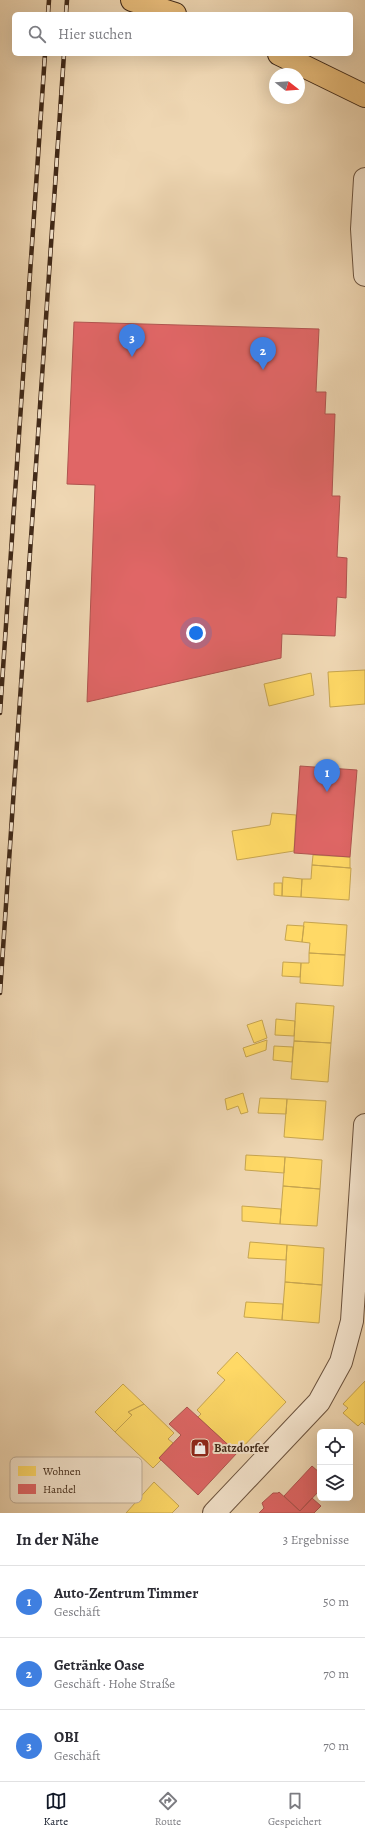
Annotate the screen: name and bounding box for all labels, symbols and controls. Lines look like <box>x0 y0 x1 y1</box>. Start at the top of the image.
search box <box>12 12 353 56</box>
icon: search <box>26 23 48 45</box>
text: Hier suchen <box>58 24 132 44</box>
north arrow <box>269 68 305 104</box>
pin: 3 <box>119 324 145 357</box>
pin: 2 <box>250 337 276 370</box>
your location <box>186 623 206 643</box>
pin: 1 <box>314 759 340 792</box>
map controls <box>317 1429 353 1501</box>
button: locate <box>317 1429 353 1465</box>
shop icon: Batzdorfer <box>189 1437 211 1459</box>
place label: Batzdorfer <box>214 1440 269 1456</box>
legend <box>10 1457 142 1503</box>
text: Wohnen <box>42 1464 81 1479</box>
button: layers <box>317 1465 353 1501</box>
text: Handel <box>43 1482 76 1497</box>
text: In der Nähe <box>16 1528 99 1551</box>
text: 3 Ergebnisse <box>283 1531 349 1548</box>
text: Auto-Zentrum Timmer <box>54 1583 198 1603</box>
text: 1 <box>27 1593 31 1610</box>
text: 50 m <box>323 1593 349 1610</box>
text: Geschäft <box>54 1603 100 1620</box>
text: Getränke Oase <box>54 1655 145 1675</box>
text: 2 <box>26 1665 32 1682</box>
text: 70 m <box>323 1665 349 1682</box>
text: Geschäft · Hohe Straße <box>54 1675 175 1692</box>
text: OBI <box>54 1727 79 1747</box>
text: 3 <box>26 1737 32 1754</box>
text: 70 m <box>323 1737 349 1754</box>
text: Geschäft <box>54 1747 100 1764</box>
tab: Karte <box>43 1790 68 1829</box>
tab: Route <box>155 1790 181 1829</box>
tab: Gespeichert <box>268 1790 322 1829</box>

